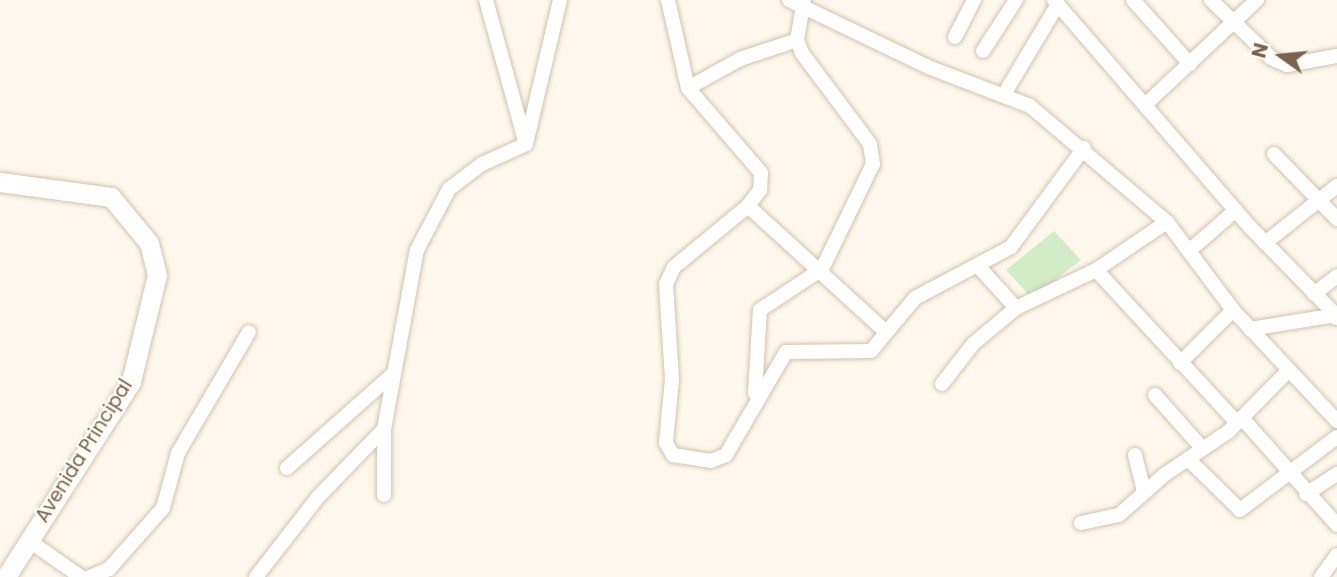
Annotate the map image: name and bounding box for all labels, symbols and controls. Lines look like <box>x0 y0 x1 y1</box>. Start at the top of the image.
north arrow <box>1246 21 1316 91</box>
text: N <box>1245 40 1275 61</box>
street label: Avenida Principal <box>31 375 137 527</box>

